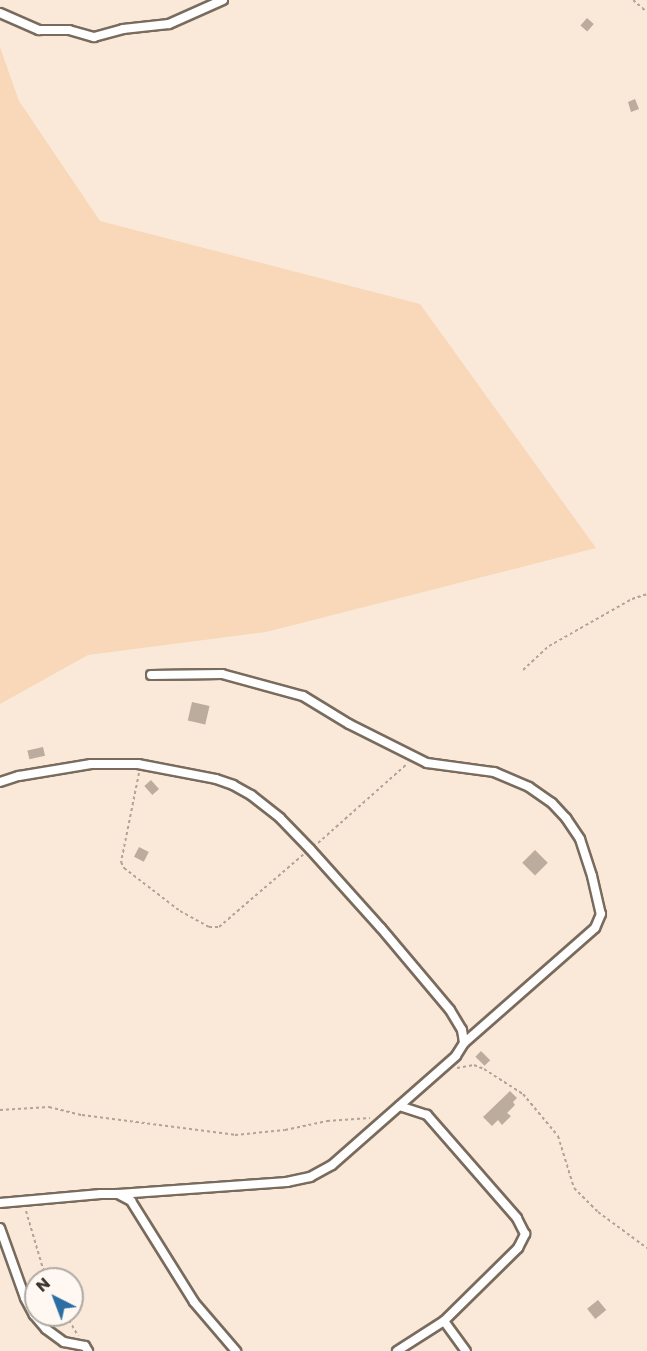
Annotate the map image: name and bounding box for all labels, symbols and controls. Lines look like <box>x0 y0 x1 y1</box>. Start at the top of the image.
north arrow <box>24 1267 84 1327</box>
text: N <box>31 1272 55 1297</box>

